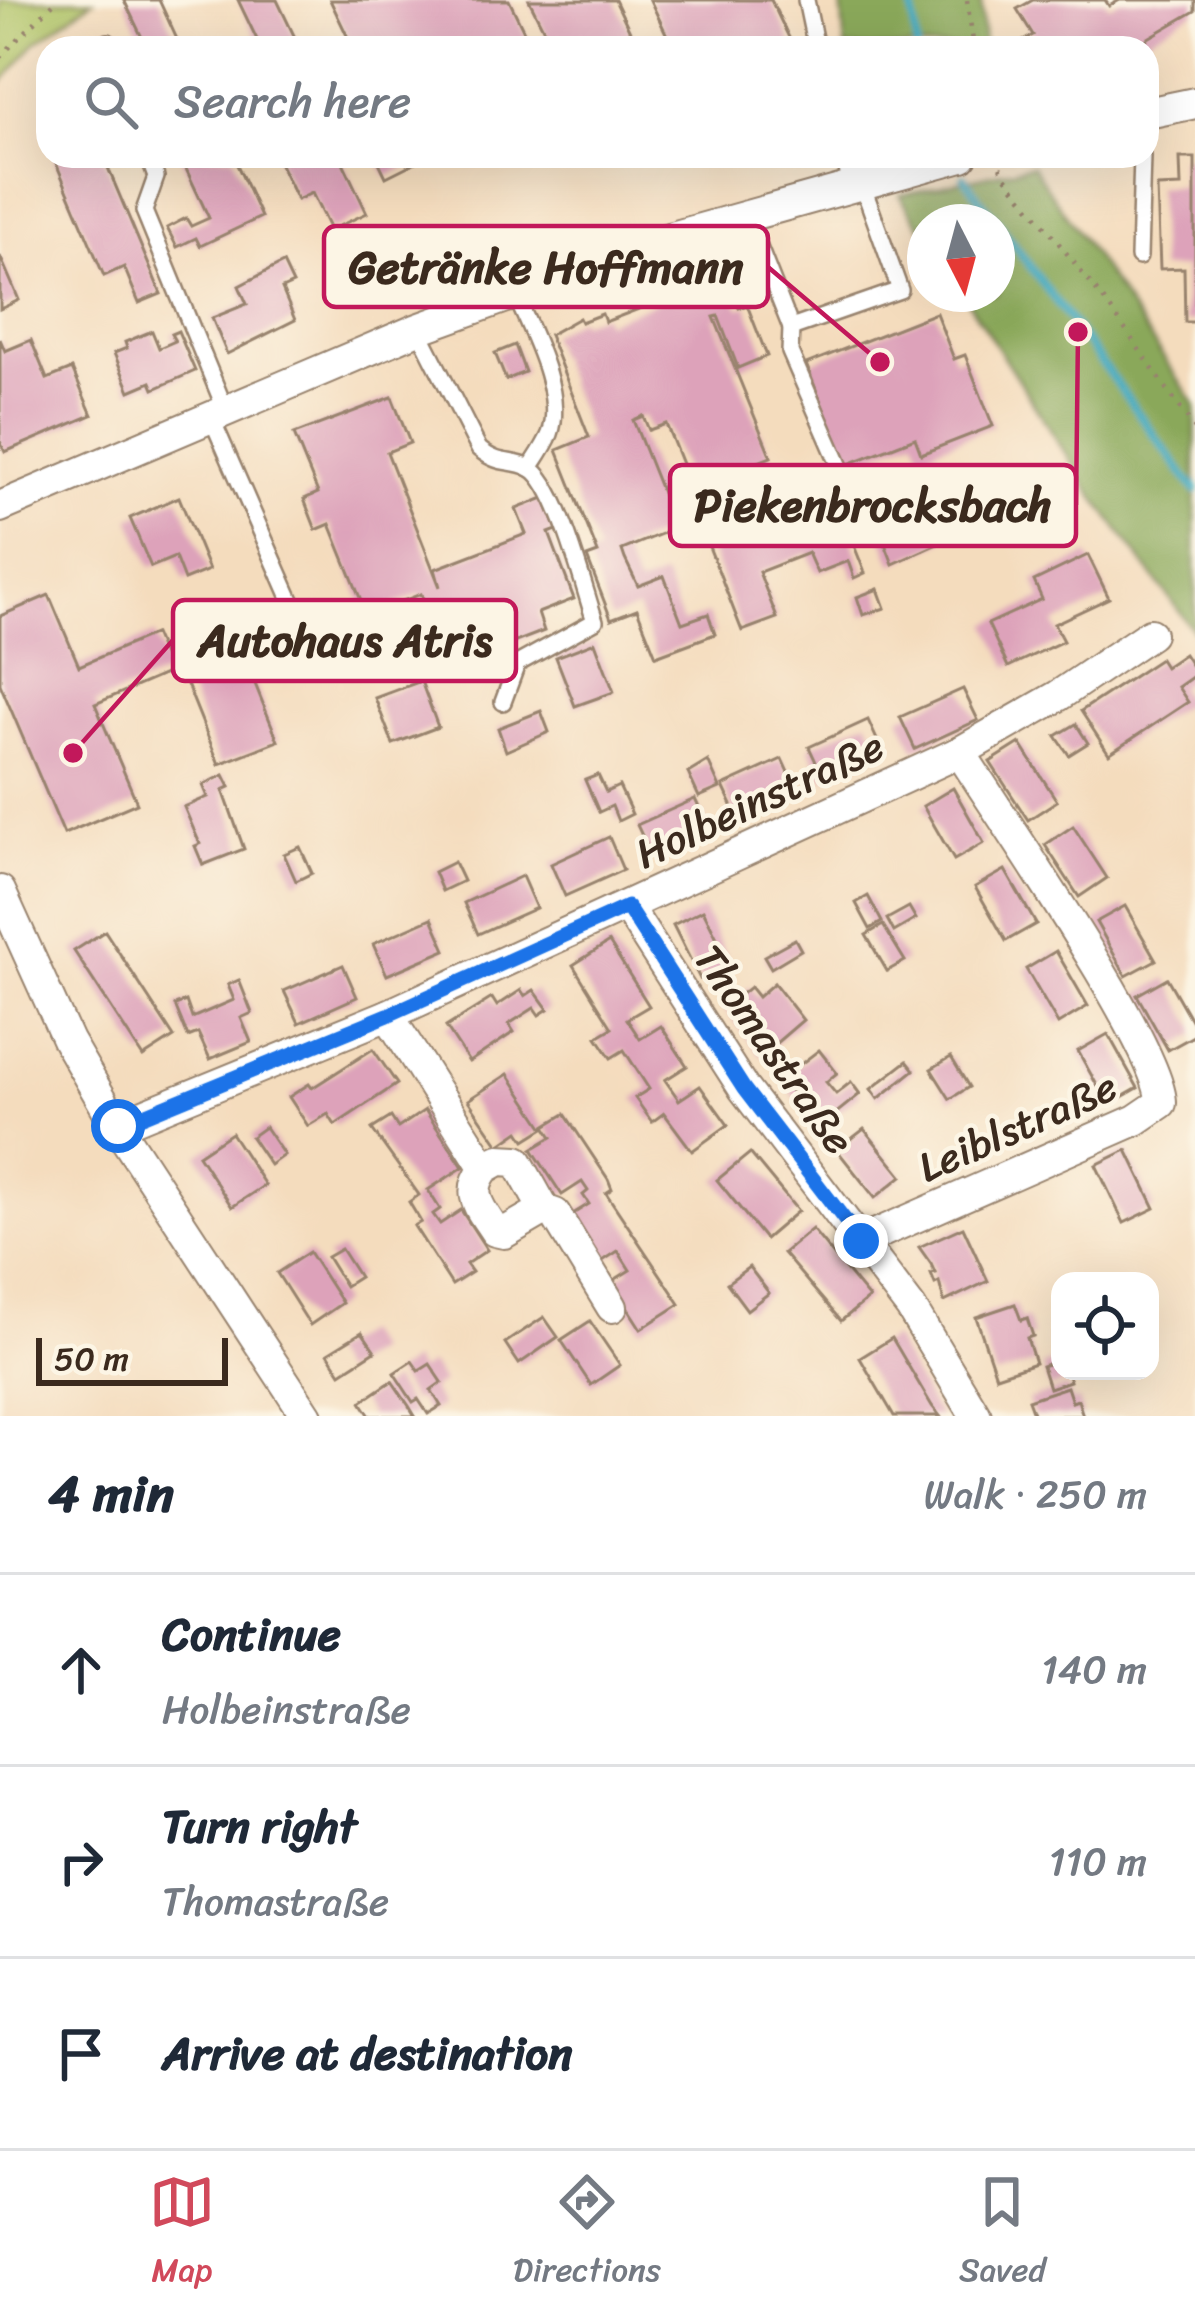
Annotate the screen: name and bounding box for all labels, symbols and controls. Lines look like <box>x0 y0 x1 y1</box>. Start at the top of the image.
search box <box>36 36 1159 168</box>
text: Search here <box>174 62 411 142</box>
icon: search <box>78 69 144 135</box>
north arrow <box>907 204 1015 312</box>
callout: Getränke Hoffmann <box>324 226 768 307</box>
text: Getränke Hoffmann <box>349 228 744 308</box>
callout: Piekenbrocksbach <box>670 465 1076 546</box>
text: Piekenbrocksbach <box>694 466 1052 546</box>
callout: Autohaus Atris <box>173 600 516 681</box>
text: Autohaus Atris <box>195 601 493 681</box>
street label: Holbeinstraße <box>622 710 897 890</box>
street label: Thomastraße <box>674 928 875 1171</box>
street label: Leiblstraße <box>905 1050 1129 1204</box>
route start <box>91 1099 145 1153</box>
route end <box>834 1214 888 1268</box>
map controls <box>1051 1272 1159 1380</box>
button: locate <box>1051 1272 1159 1380</box>
text: 50 m <box>54 1330 129 1388</box>
scale bar <box>36 1332 228 1385</box>
text: 4 min <box>48 1449 174 1539</box>
text: Walk · 250 m <box>924 1460 1147 1529</box>
text: Continue <box>162 1595 341 1675</box>
text: 140 m <box>1041 1635 1147 1704</box>
icon: ahead <box>48 1637 114 1703</box>
text: Holbeinstraße <box>162 1675 411 1744</box>
text: Turn right <box>162 1787 357 1867</box>
text: 110 m <box>1049 1827 1147 1896</box>
icon: right <box>48 1829 114 1895</box>
text: Thomastraße <box>162 1867 389 1936</box>
text: Arrive at destination <box>162 2014 572 2094</box>
icon: arrive <box>48 2021 114 2087</box>
tab: Map <box>149 2169 215 2299</box>
tab: Directions <box>513 2169 661 2299</box>
tab: Saved <box>959 2169 1046 2299</box>

